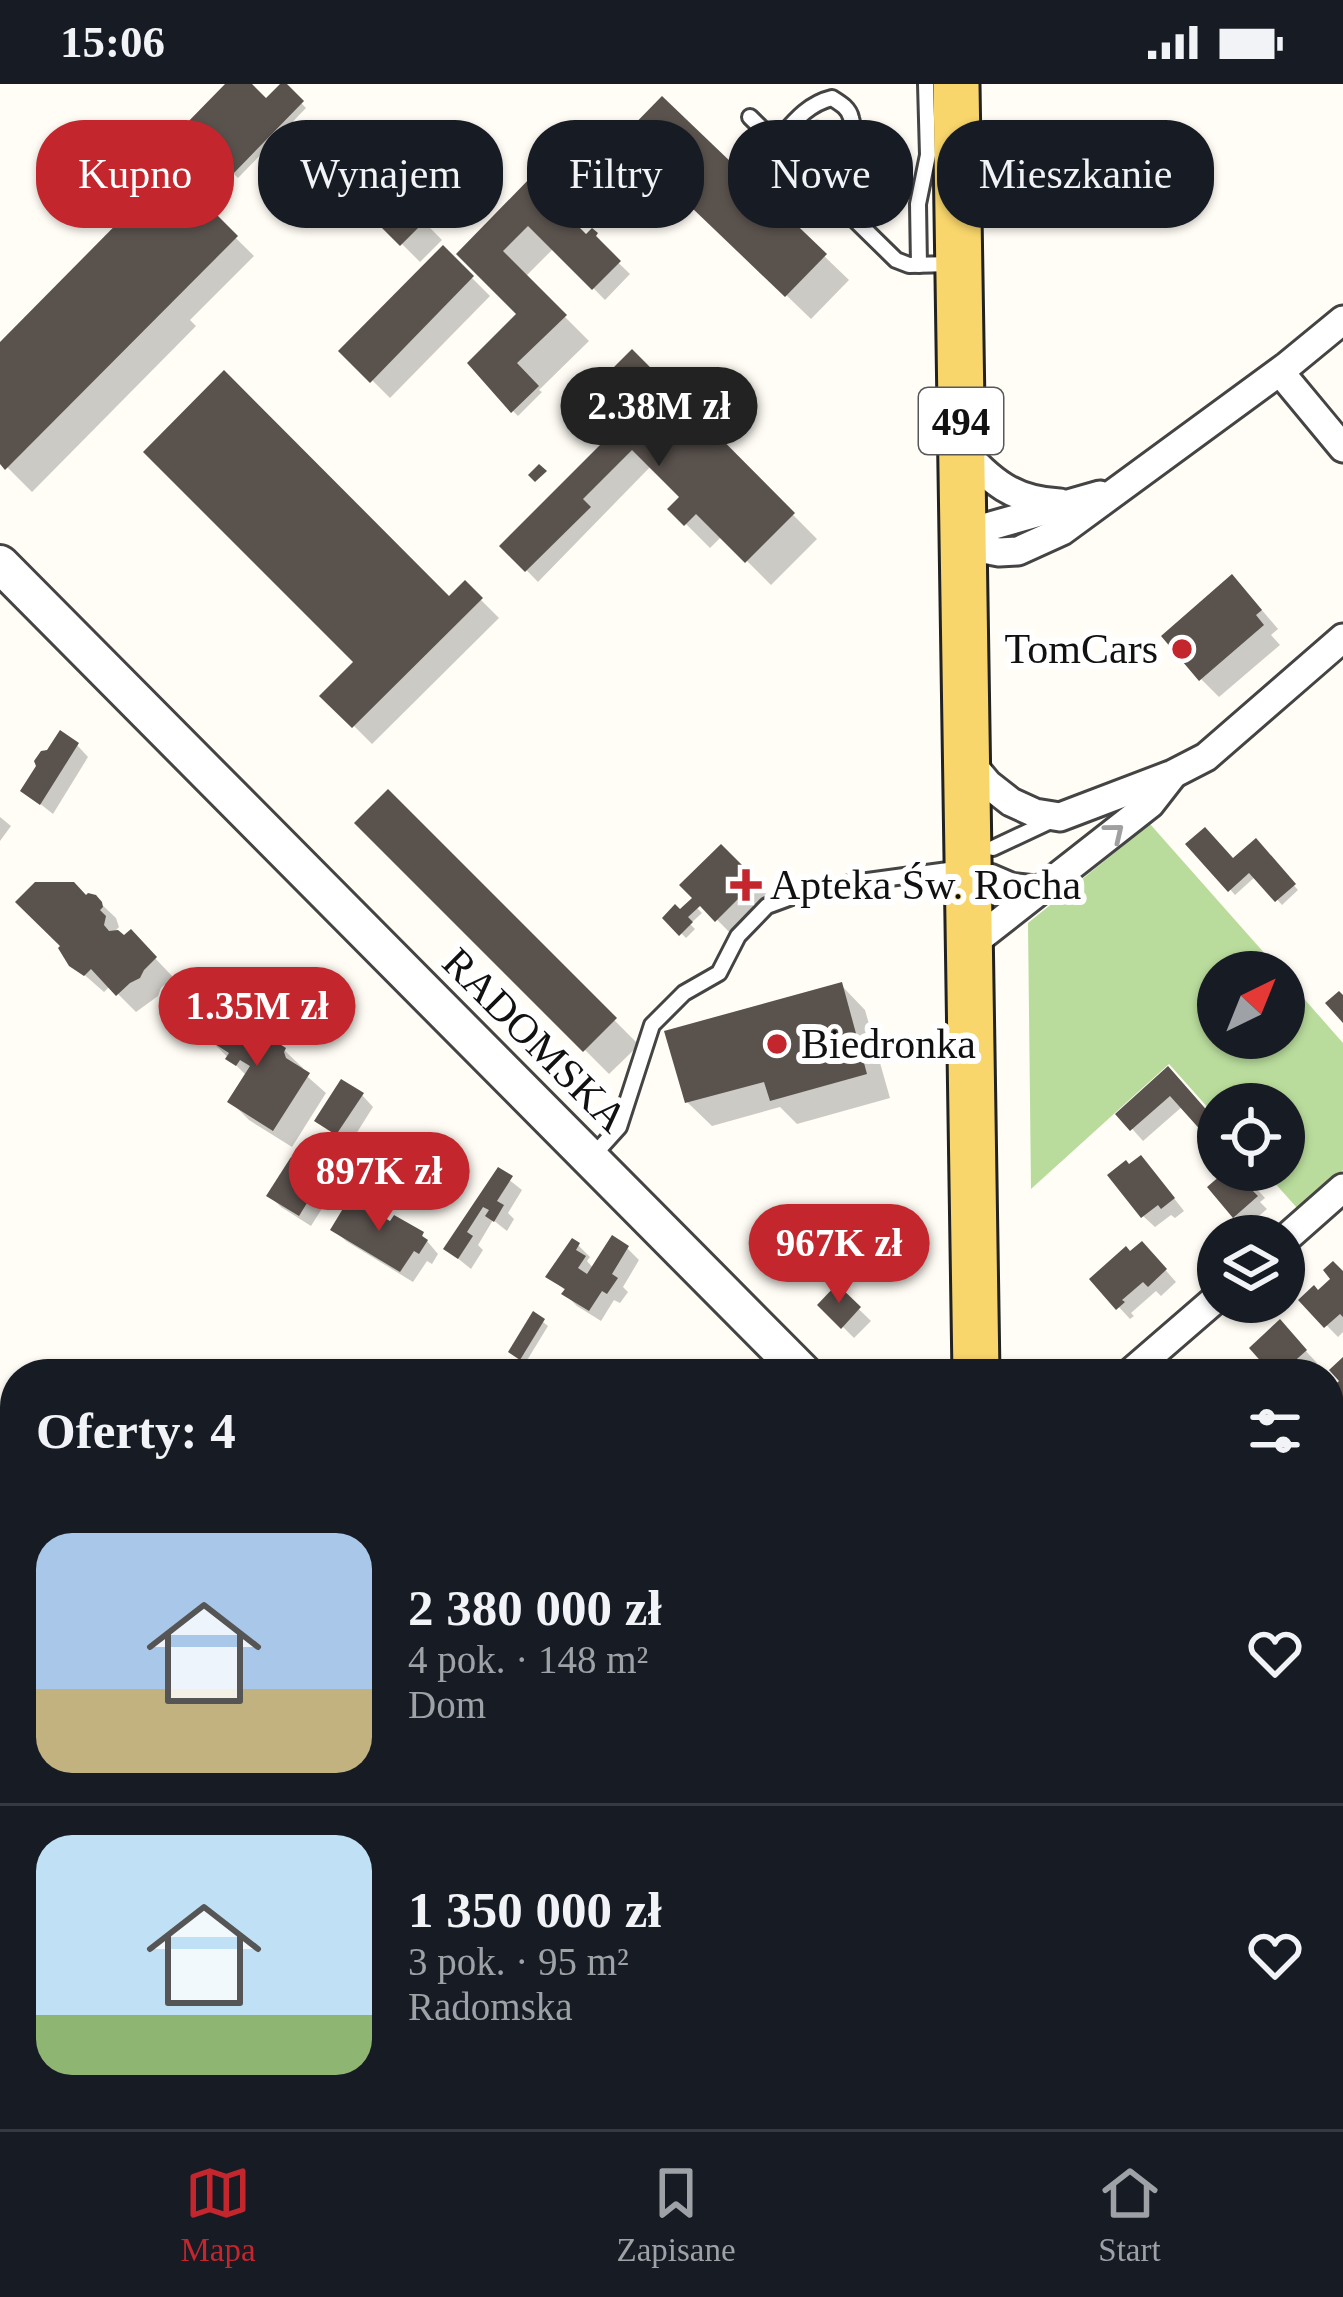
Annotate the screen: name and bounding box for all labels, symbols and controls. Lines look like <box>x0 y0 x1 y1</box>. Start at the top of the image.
text: 15:06 <box>60 17 165 67</box>
chip: Kupno <box>36 120 234 228</box>
chip: Wynajem <box>258 120 503 228</box>
chip: Filtry <box>527 120 704 228</box>
chip: Nowe <box>728 120 913 228</box>
chip: Mieszkanie <box>937 120 1214 228</box>
pin: 2.38M zł <box>535 367 783 469</box>
text: 2.38M zł <box>588 384 730 427</box>
road number: 494 <box>919 388 1003 454</box>
place label: TomCars <box>1005 626 1158 672</box>
marker: TomCars <box>1169 636 1195 662</box>
one-way arrow <box>1102 825 1124 846</box>
place label: Apteka Św. Rocha <box>770 862 1081 908</box>
marker: Apteka Św. Rocha <box>733 872 759 898</box>
street label: RADOMSKA <box>434 939 637 1142</box>
north arrow <box>1197 951 1305 1059</box>
map controls <box>1197 951 1305 1323</box>
pin: 1.35M zł <box>133 967 381 1069</box>
text: 1.35M zł <box>186 984 328 1027</box>
place label: Biedronka <box>801 1021 976 1067</box>
marker: Biedronka <box>764 1031 790 1057</box>
button: locate <box>1197 1083 1305 1191</box>
pin: 897K zł <box>268 1132 490 1234</box>
text: 897K zł <box>316 1149 442 1192</box>
pin: 967K zł <box>728 1204 950 1306</box>
button: layers <box>1197 1215 1305 1323</box>
text: 967K zł <box>776 1221 902 1264</box>
icon: filters <box>1242 1398 1308 1464</box>
text: Oferty: 4 <box>36 1403 236 1459</box>
text: 2 380 000 zł <box>408 1580 662 1636</box>
icon: home <box>132 1581 276 1725</box>
icon: heart <box>1242 1620 1308 1686</box>
text: 4 pok. · 148 m² <box>408 1638 648 1681</box>
text: Dom <box>408 1683 486 1726</box>
text: 1 350 000 zł <box>408 1882 662 1938</box>
icon: home <box>132 1883 276 2027</box>
icon: heart <box>1242 1922 1308 1988</box>
text: 3 pok. · 95 m² <box>408 1940 629 1983</box>
text: Radomska <box>408 1985 573 2028</box>
tab: Mapa <box>180 2160 256 2269</box>
tab: Zapisane <box>617 2160 736 2269</box>
tab: Start <box>1097 2160 1163 2269</box>

